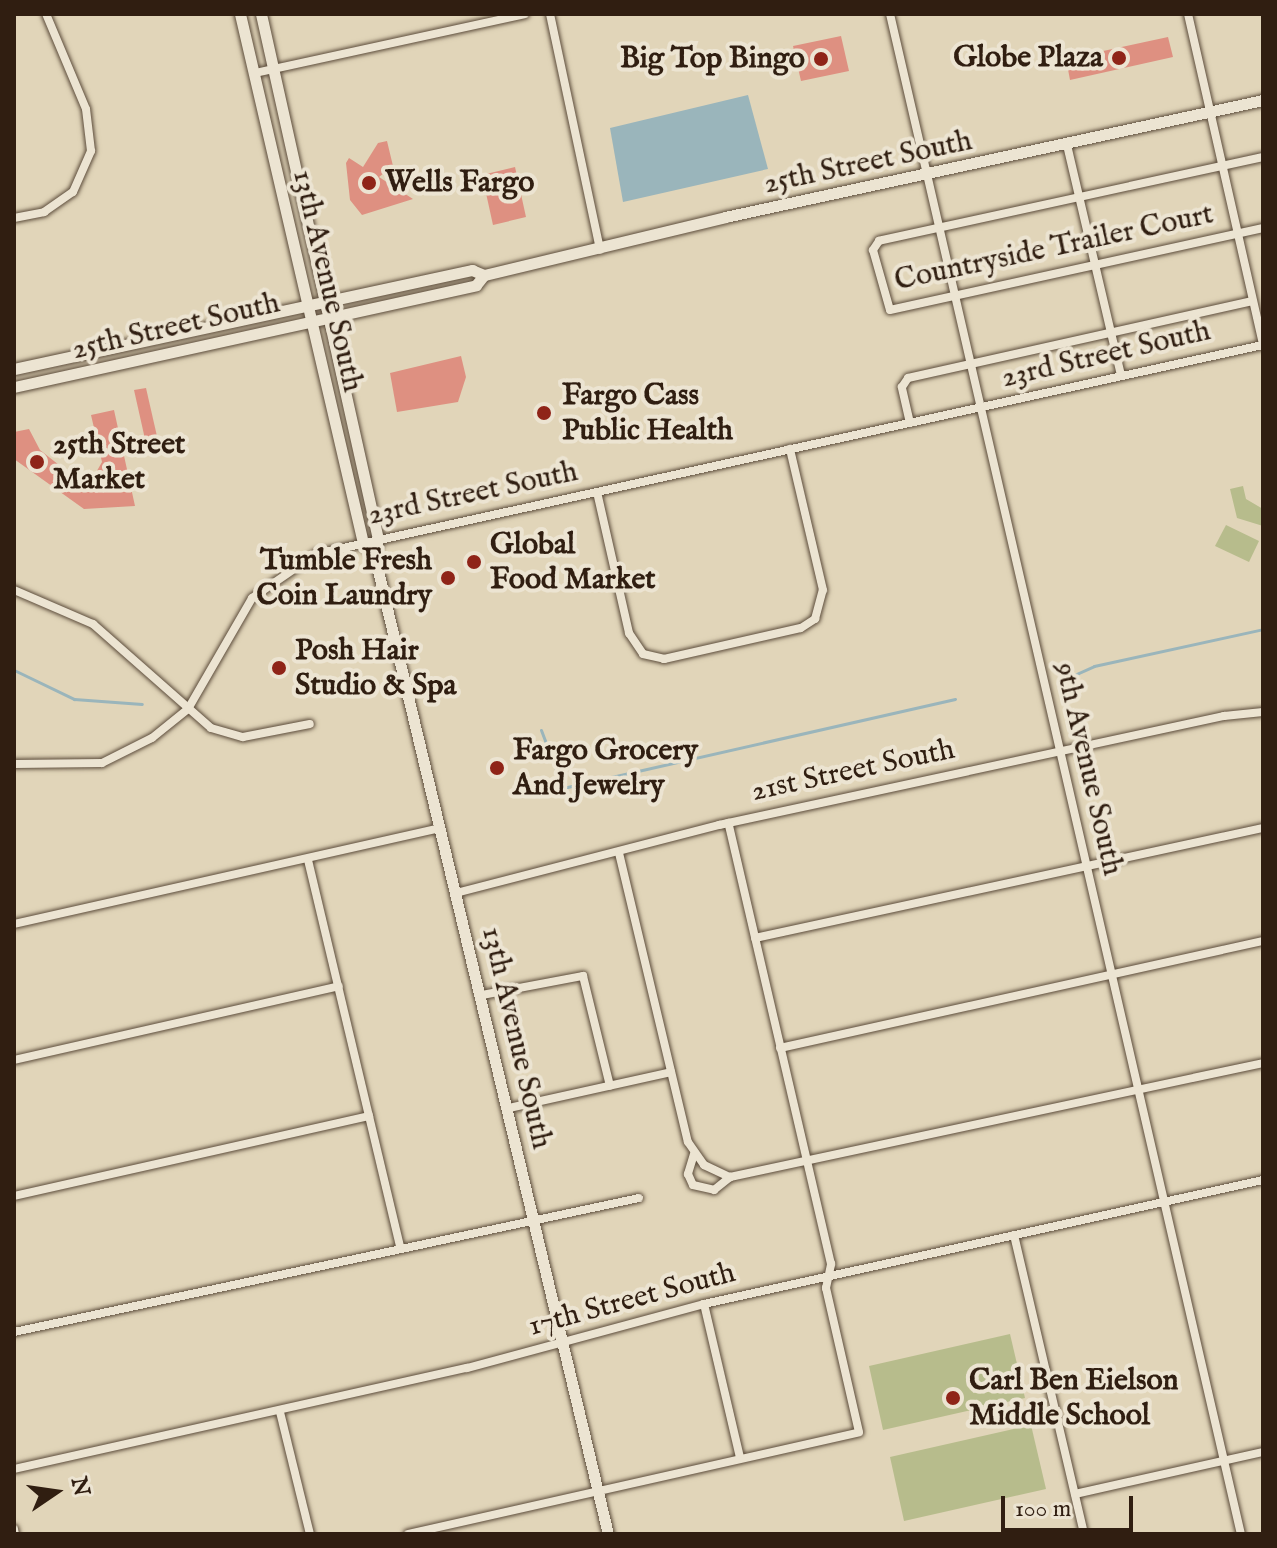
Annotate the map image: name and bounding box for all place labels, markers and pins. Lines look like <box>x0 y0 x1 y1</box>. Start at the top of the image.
place label: Globe Plaza <box>953 40 1103 76</box>
place label: Big Top Bingo <box>620 41 805 77</box>
marker: Globe Plaza <box>1110 49 1128 67</box>
marker: Big Top Bingo <box>812 50 830 68</box>
place label: Wells Fargo <box>385 165 534 201</box>
marker: Wells Fargo <box>360 174 378 192</box>
place label: Fargo Cass Public Health <box>562 378 733 448</box>
marker: Fargo Cass Public Health <box>533 402 555 424</box>
place label: 25th Street Market <box>53 427 185 498</box>
marker: 25th Street Market <box>28 453 46 471</box>
place label: Global Food Market <box>490 527 656 598</box>
place label: Tumble Fresh Coin Laundry <box>256 543 432 614</box>
marker: Global Food Market <box>465 553 483 571</box>
marker: Tumble Fresh Coin Laundry <box>439 569 457 587</box>
place label: Posh Hair Studio & Spa <box>295 633 457 704</box>
marker: Posh Hair Studio & Spa <box>270 659 288 677</box>
place label: Fargo Grocery And Jewelry <box>513 733 698 804</box>
marker: Fargo Grocery And Jewelry <box>488 759 506 777</box>
place label: Carl Ben Eielson Middle School <box>969 1363 1179 1434</box>
marker: Carl Ben Eielson Middle School <box>944 1389 962 1407</box>

